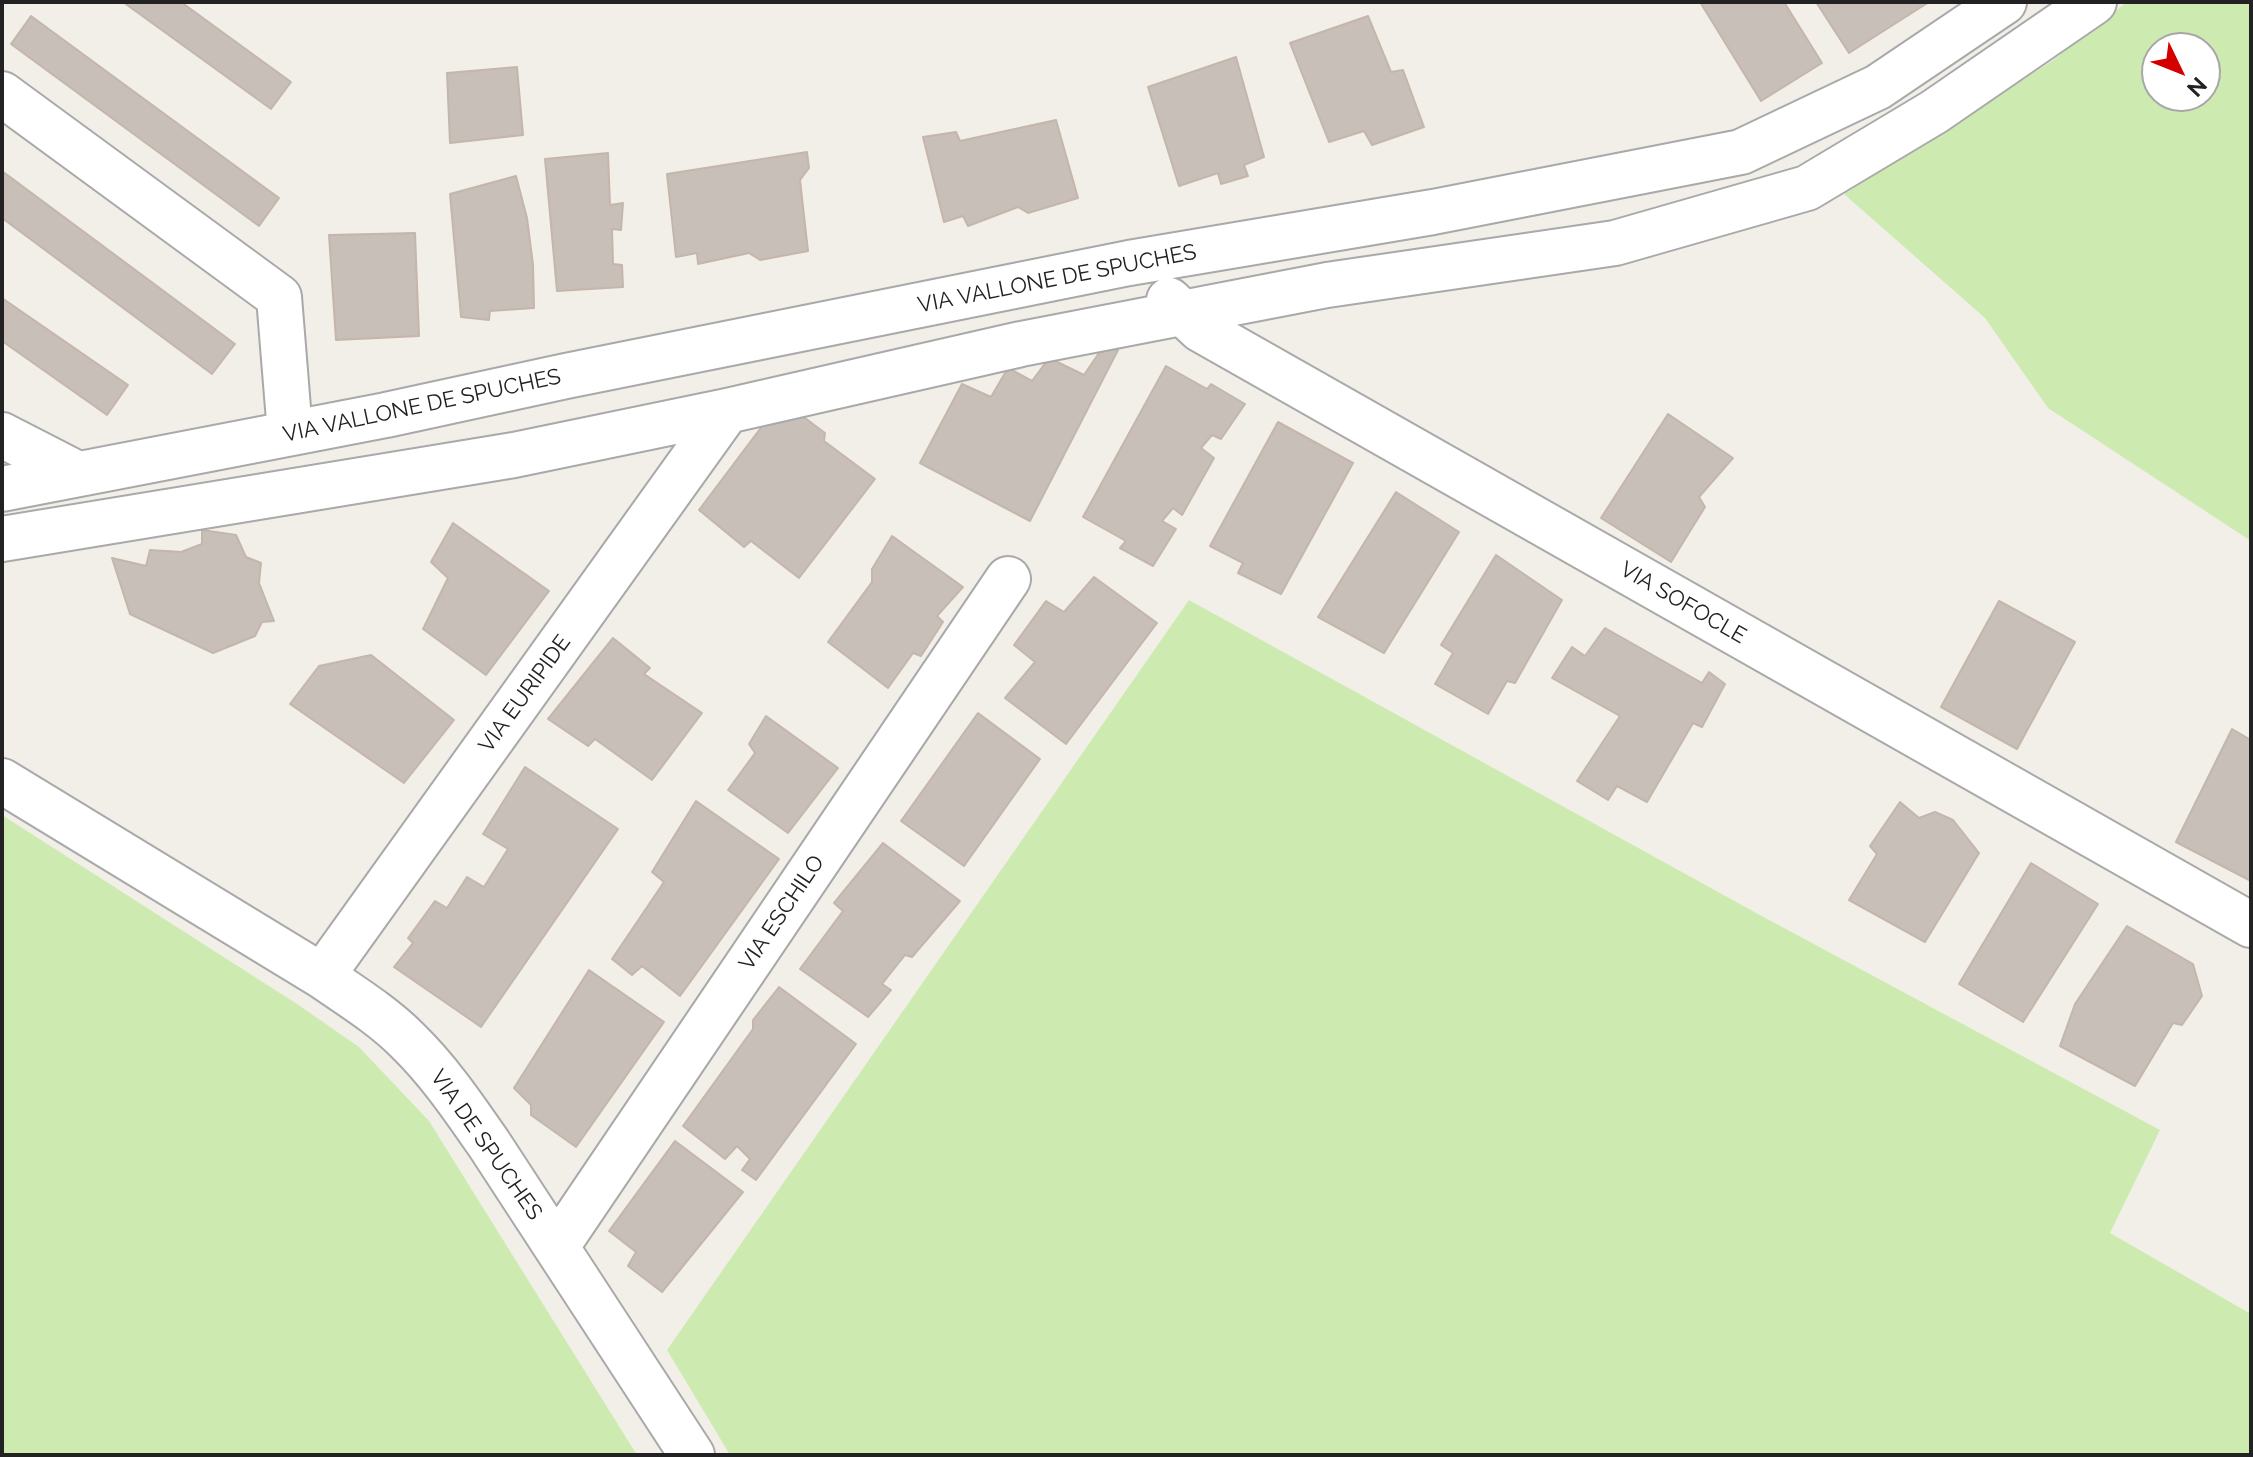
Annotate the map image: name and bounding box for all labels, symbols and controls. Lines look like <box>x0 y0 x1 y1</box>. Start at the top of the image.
north arrow <box>2141 32 2221 112</box>
text: N <box>2182 72 2212 102</box>
street label: VIA VALLONE DE SPUCHES <box>915 239 1199 319</box>
street label: VIA VALLONE DE SPUCHES <box>281 364 563 448</box>
street label: VIA SOFOCLE <box>1615 556 1751 650</box>
street label: VIA EURIPIDE <box>473 630 577 758</box>
street label: VIA ESCHILO <box>734 850 830 976</box>
street label: VIA DE SPUCHES <box>424 1065 548 1225</box>

